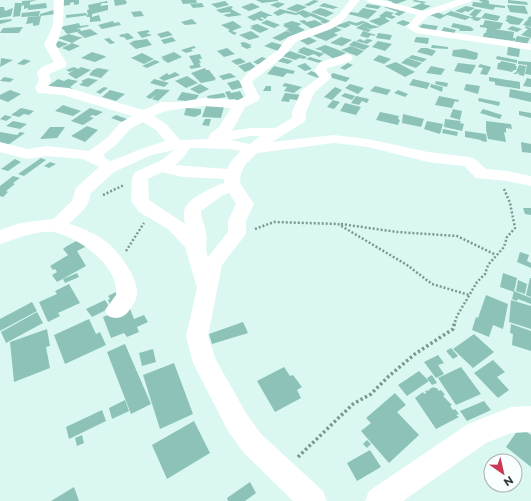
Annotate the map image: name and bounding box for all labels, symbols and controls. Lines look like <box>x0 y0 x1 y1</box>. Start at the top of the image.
north arrow <box>483 453 523 493</box>
text: N <box>501 473 516 490</box>

